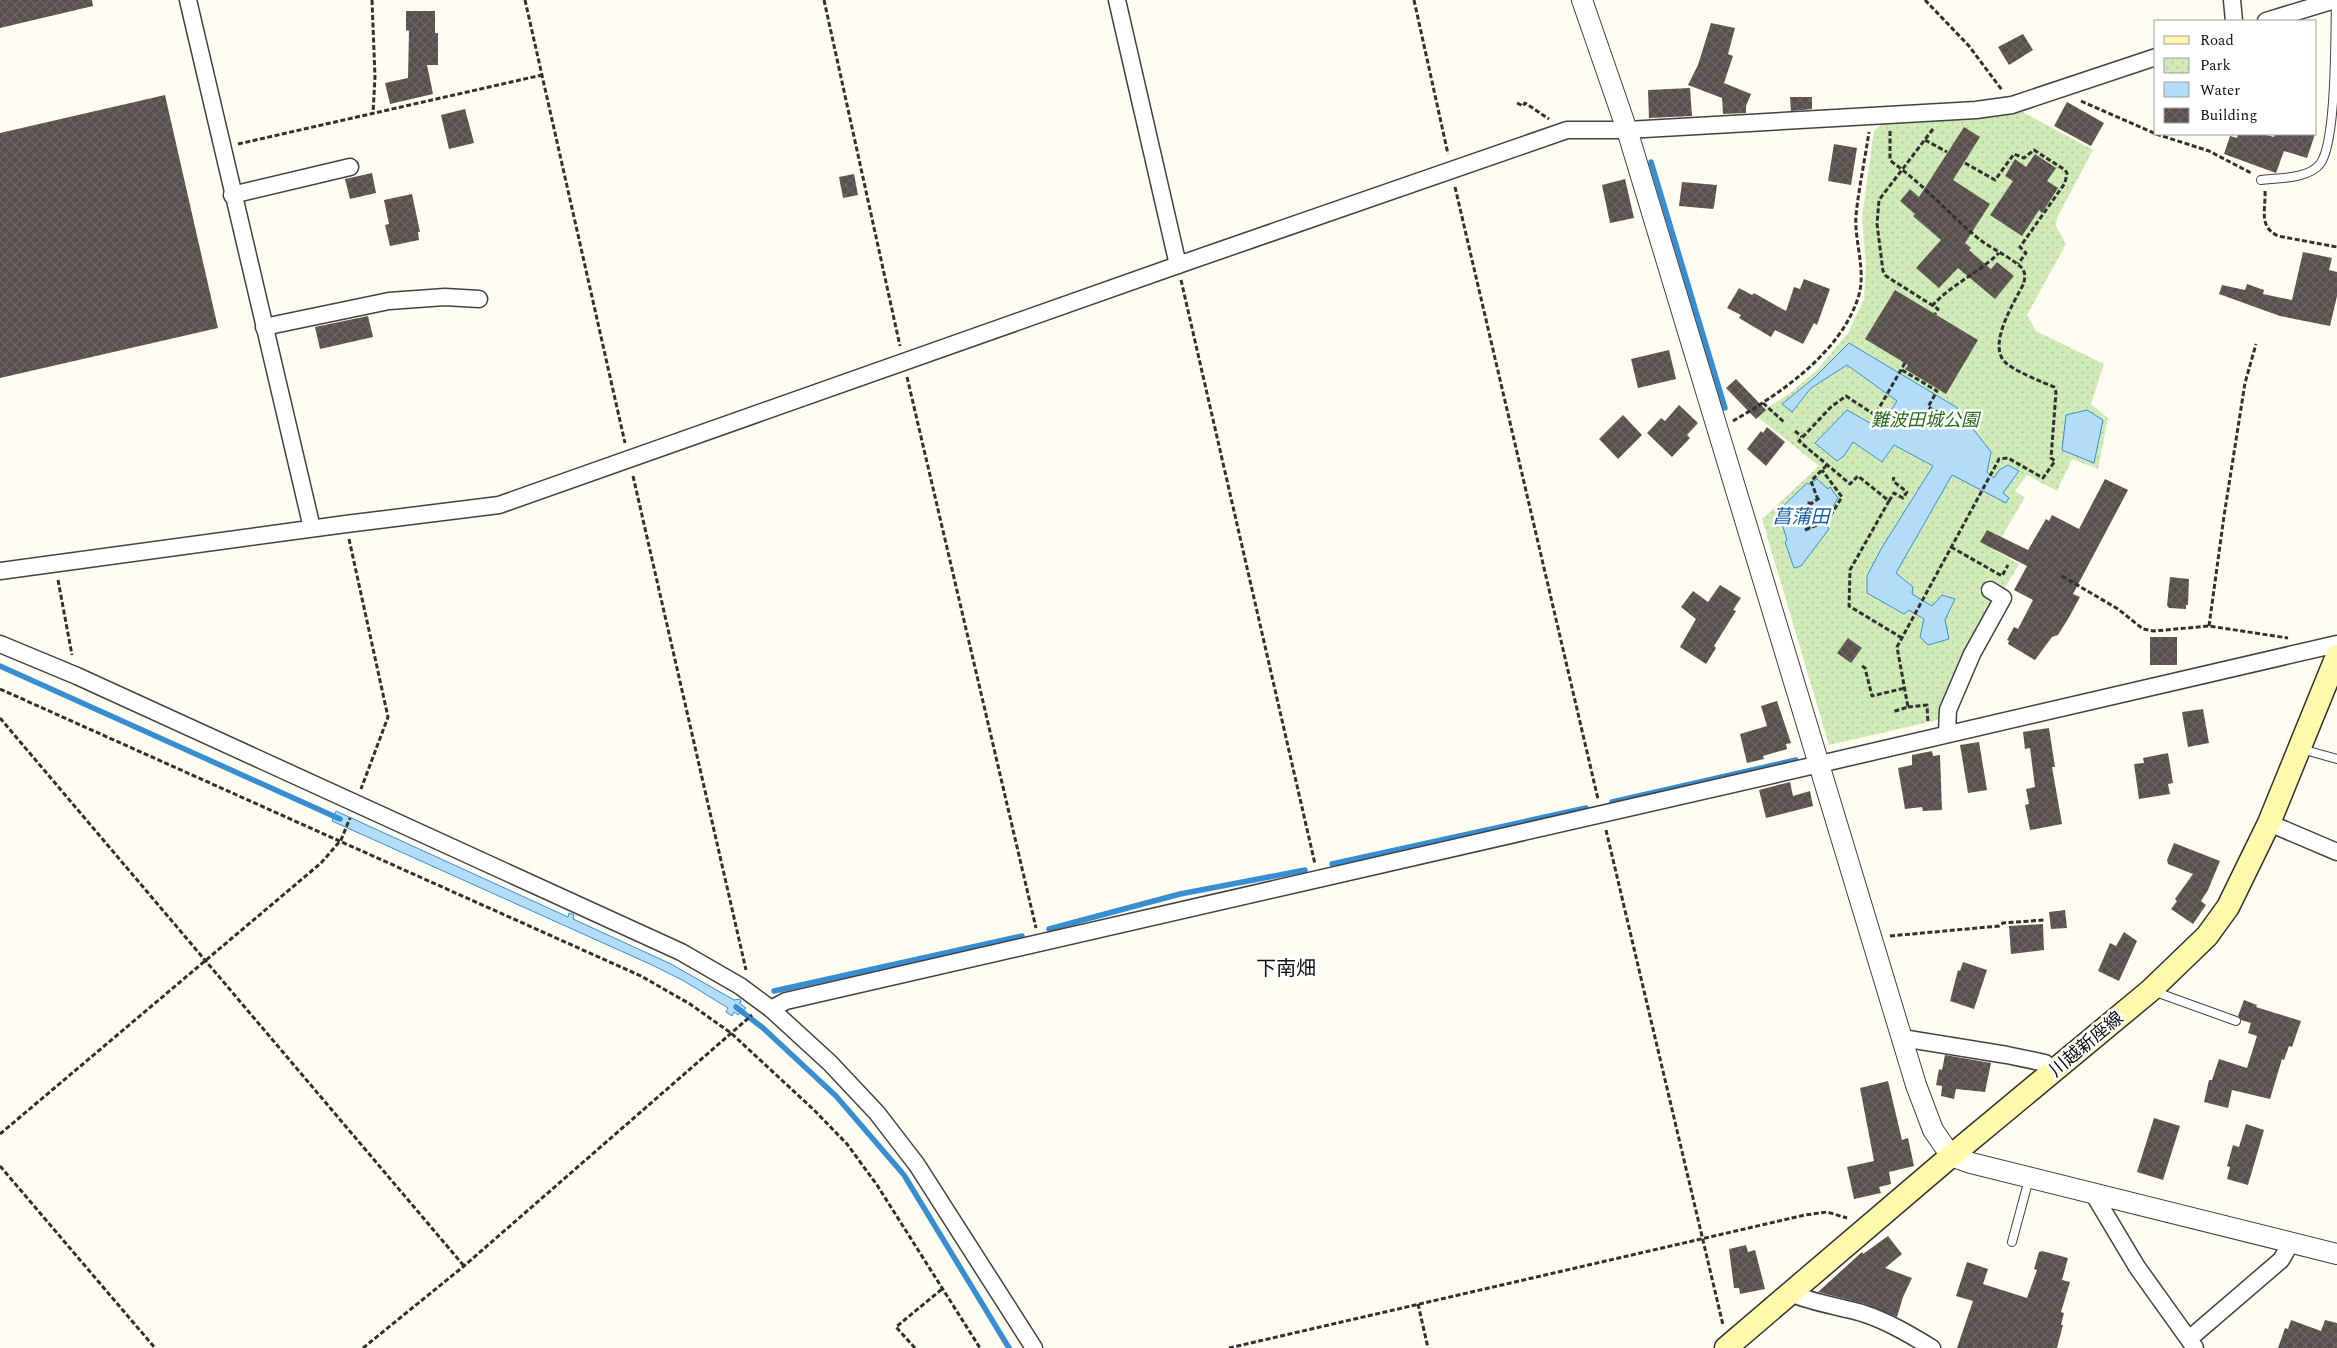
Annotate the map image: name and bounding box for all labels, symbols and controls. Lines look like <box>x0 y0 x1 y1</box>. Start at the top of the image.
legend <box>2154 20 2317 135</box>
text: Road <box>2200 29 2234 52</box>
text: Park <box>2200 54 2231 77</box>
text: Water <box>2200 79 2240 102</box>
text: Building <box>2200 104 2257 127</box>
park label: 難波田城公園 <box>1871 407 1982 434</box>
water label: 菖蒲田 <box>1772 503 1831 532</box>
district label: 下南畑 <box>1256 954 1316 984</box>
street label: 川越新座線 <box>2043 1005 2129 1084</box>

